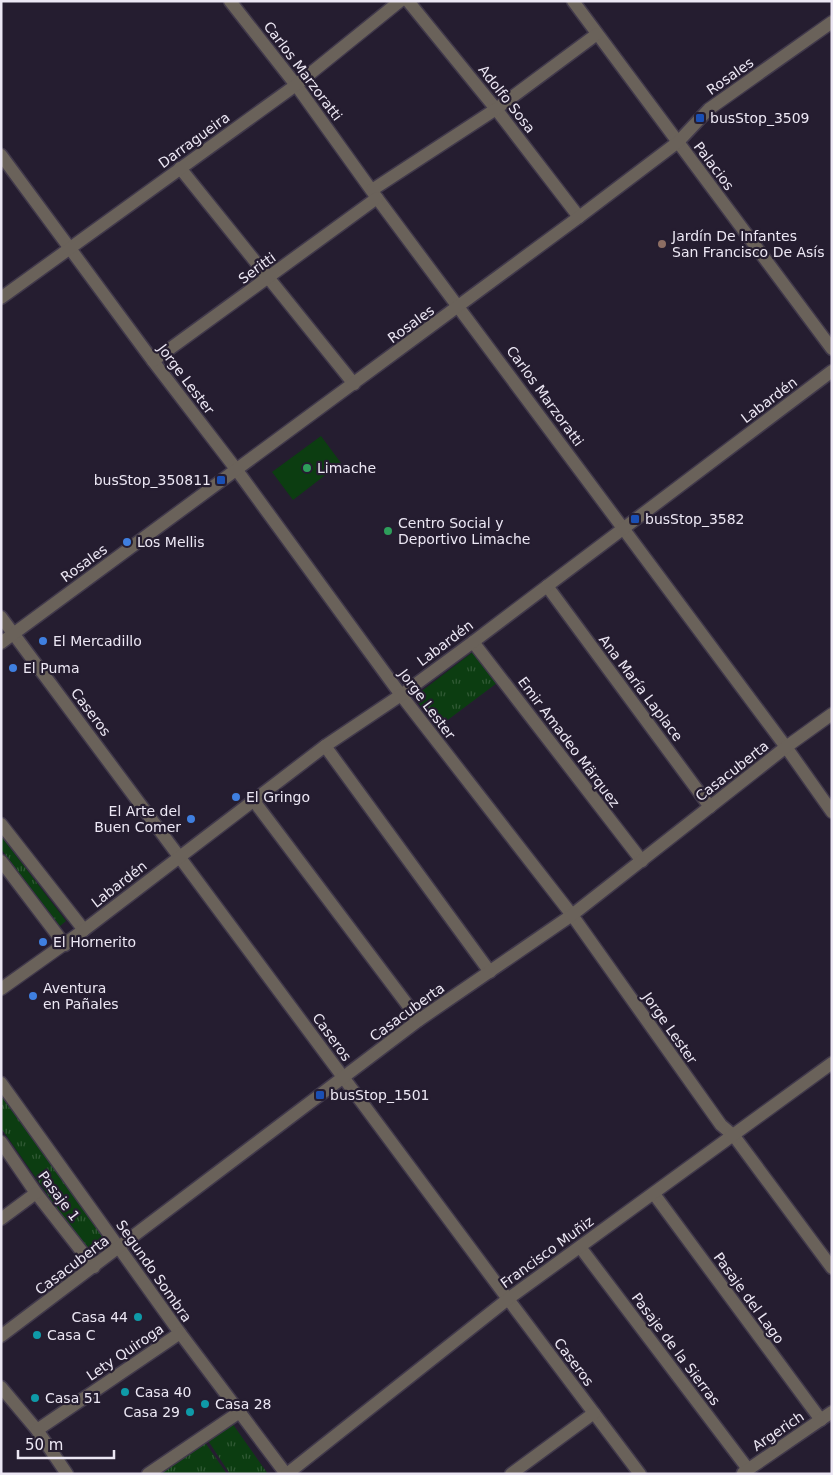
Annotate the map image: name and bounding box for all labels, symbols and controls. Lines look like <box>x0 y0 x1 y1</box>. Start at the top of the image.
street label: Carlos Marzoratti <box>261 18 345 124</box>
street label: Rosales <box>704 54 756 98</box>
street label: Adolfo Sosa <box>475 62 539 136</box>
street label: Darragueira <box>155 109 233 171</box>
place label: busStop_3509 <box>710 110 810 126</box>
marker: busStop_3509 <box>694 112 706 124</box>
street label: Palacios <box>691 139 737 193</box>
place label: Jardín De Infantes San Francisco De Asís <box>671 228 825 260</box>
marker: Jardín De Infantes San Francisco De Asís <box>656 238 668 250</box>
street label: Seritti <box>235 249 279 287</box>
street label: Rosales <box>385 302 437 346</box>
street label: Jorge Lester <box>154 340 218 417</box>
street label: Carlos Marzoratti <box>503 343 587 449</box>
street label: Labardén <box>738 374 800 426</box>
place label: Limache <box>317 460 376 476</box>
marker: Limache <box>301 462 313 474</box>
place label: busStop_350811 <box>94 472 211 488</box>
marker: busStop_350811 <box>215 474 227 486</box>
place label: busStop_3582 <box>645 511 745 527</box>
marker: busStop_3582 <box>629 513 641 525</box>
place label: Centro Social y Deportivo Limache <box>398 515 530 547</box>
marker: Centro Social y Deportivo Limache <box>382 525 394 537</box>
place label: Los Mellis <box>137 534 205 550</box>
marker: Los Mellis <box>121 536 133 548</box>
street label: Rosales <box>58 541 110 585</box>
street label: Labardén <box>414 617 476 669</box>
street label: Ana María Laplace <box>596 632 686 744</box>
place label: El Mercadillo <box>53 633 142 649</box>
marker: El Mercadillo <box>37 635 49 647</box>
place label: El Puma <box>23 660 79 676</box>
marker: El Puma <box>7 662 19 674</box>
street label: Jorge Lester <box>395 665 459 742</box>
street label: Emir Amadeo Märquez <box>515 674 623 810</box>
street label: Caseros <box>68 685 114 739</box>
street label: Casacuberta <box>692 738 772 804</box>
place label: El Gringo <box>246 789 310 805</box>
marker: El Gringo <box>230 791 242 803</box>
place label: El Arte del Buen Comer <box>94 803 181 835</box>
marker: El Arte del Buen Comer <box>185 813 197 825</box>
street label: Labardén <box>88 857 150 911</box>
place label: El Hornerito <box>53 934 136 950</box>
marker: El Hornerito <box>37 936 49 948</box>
place label: Aventura en Pañales <box>43 980 119 1012</box>
street label: Casacuberta <box>367 980 447 1044</box>
street label: Jorge Lester <box>639 988 701 1067</box>
marker: Aventura en Pañales <box>27 990 39 1002</box>
street label: Caseros <box>309 1010 355 1064</box>
place label: busStop_1501 <box>330 1087 430 1103</box>
marker: busStop_1501 <box>314 1089 326 1101</box>
street label: Pasaje 1 <box>35 1168 83 1224</box>
street label: Francisco Muñiz <box>497 1213 597 1291</box>
street label: Segundo Sombra <box>113 1217 195 1325</box>
street label: Casacuberta <box>32 1232 112 1298</box>
street label: Pasaje del Lago <box>711 1249 787 1347</box>
street label: Pasaje de la Sierras <box>628 1290 724 1408</box>
place label: Casa 44 <box>72 1309 128 1325</box>
marker: Casa 44 <box>132 1311 144 1323</box>
street label: Lety Quiroga <box>83 1320 167 1384</box>
place label: Casa C <box>47 1327 96 1343</box>
marker: Casa C <box>31 1329 43 1341</box>
street label: Caseros <box>551 1335 597 1389</box>
place label: Casa 40 <box>135 1384 192 1400</box>
marker: Casa 40 <box>119 1386 131 1398</box>
place label: Casa 51 <box>45 1390 102 1406</box>
marker: Casa 51 <box>29 1392 41 1404</box>
place label: Casa 28 <box>215 1396 272 1412</box>
marker: Casa 28 <box>199 1398 211 1410</box>
place label: Casa 29 <box>124 1404 180 1420</box>
marker: Casa 29 <box>184 1406 196 1418</box>
street label: Argerich <box>749 1408 807 1454</box>
scale bar <box>18 1428 114 1460</box>
text: 50 m <box>25 1436 63 1454</box>

